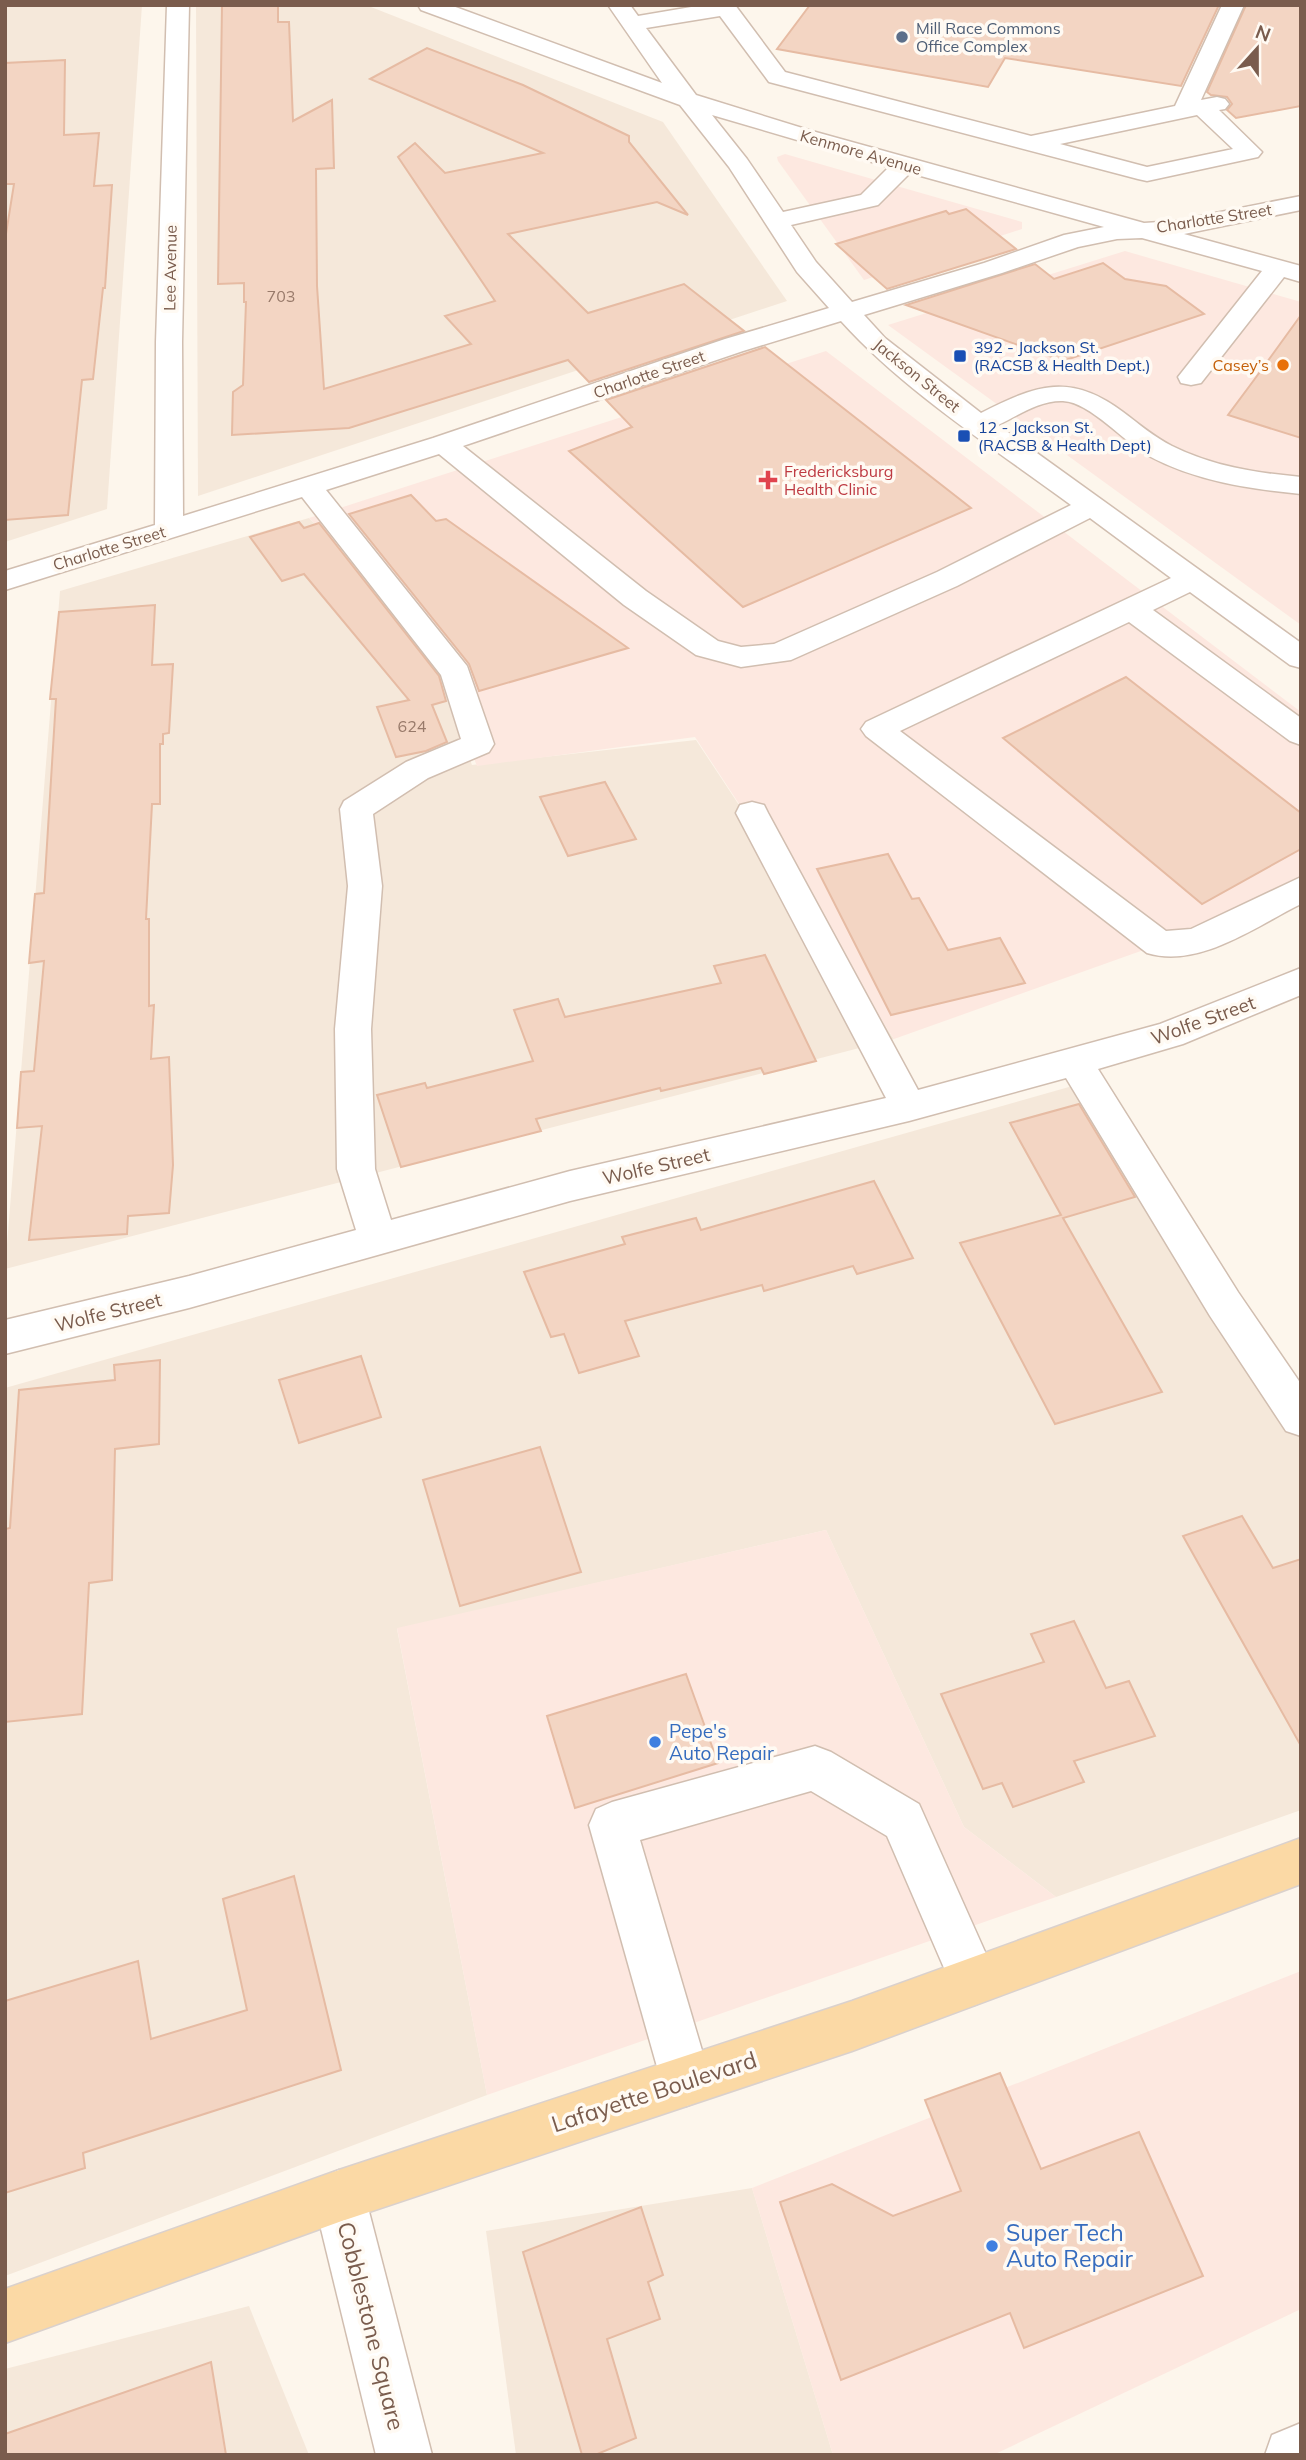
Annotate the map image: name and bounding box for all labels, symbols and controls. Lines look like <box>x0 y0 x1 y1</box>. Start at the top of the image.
north arrow <box>1222 14 1292 84</box>
place label: Mill Race Commons Office Complex <box>916 18 1061 56</box>
text: N <box>1252 19 1274 47</box>
marker: Mill Race Commons Office Complex <box>894 29 910 45</box>
street label: Kenmore Avenue <box>798 125 924 179</box>
street label: Charlotte Street <box>1155 199 1274 237</box>
street label: Lee Avenue <box>159 225 181 311</box>
house number: 703 <box>267 286 295 306</box>
street label: Jackson Street <box>870 334 965 416</box>
place label: 392 - Jackson St. (RACSB & Health Dept.) <box>974 337 1150 375</box>
street label: Charlotte Street <box>591 345 708 402</box>
marker: 392 - Jackson St. (RACSB & Health Dept.) <box>952 348 968 364</box>
place label: Casey’s <box>1212 355 1269 375</box>
marker: Casey’s <box>1275 357 1291 373</box>
place label: 12 - Jackson St. (RACSB & Health Dept) <box>978 417 1152 455</box>
marker: 12 - Jackson St. (RACSB & Health Dept) <box>956 428 972 444</box>
place label: Fredericksburg Health Clinic <box>784 461 893 499</box>
marker: Fredericksburg Health Clinic <box>758 470 778 490</box>
street label: Charlotte Street <box>50 521 168 575</box>
house number: 624 <box>398 716 427 736</box>
street label: Wolfe Street <box>1148 990 1259 1050</box>
street label: Wolfe Street <box>600 1142 712 1190</box>
street label: Wolfe Street <box>52 1287 164 1337</box>
place label: Pepe's Auto Repair <box>669 1719 774 1765</box>
marker: Pepe's Auto Repair <box>647 1734 663 1750</box>
street label: Lafayette Boulevard <box>548 2045 760 2138</box>
place label: Super Tech Auto Repair <box>1006 2218 1133 2273</box>
street label: Cobblestone Square <box>332 2219 411 2433</box>
marker: Super Tech Auto Repair <box>984 2238 1000 2254</box>

